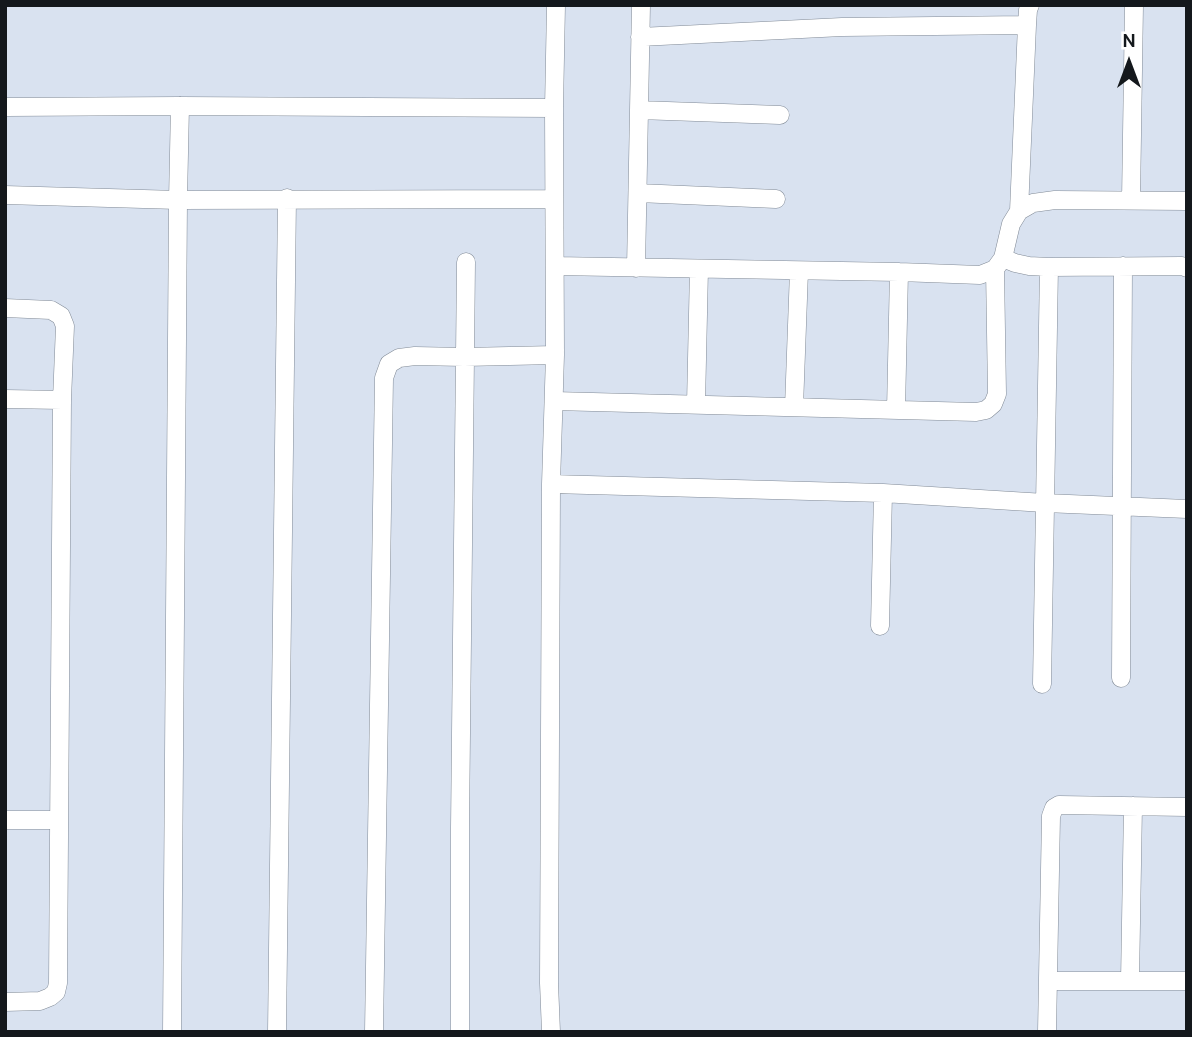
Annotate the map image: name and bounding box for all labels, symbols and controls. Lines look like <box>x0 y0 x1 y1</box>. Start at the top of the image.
north arrow <box>1094 28 1164 98</box>
text: N <box>1122 30 1136 54</box>

